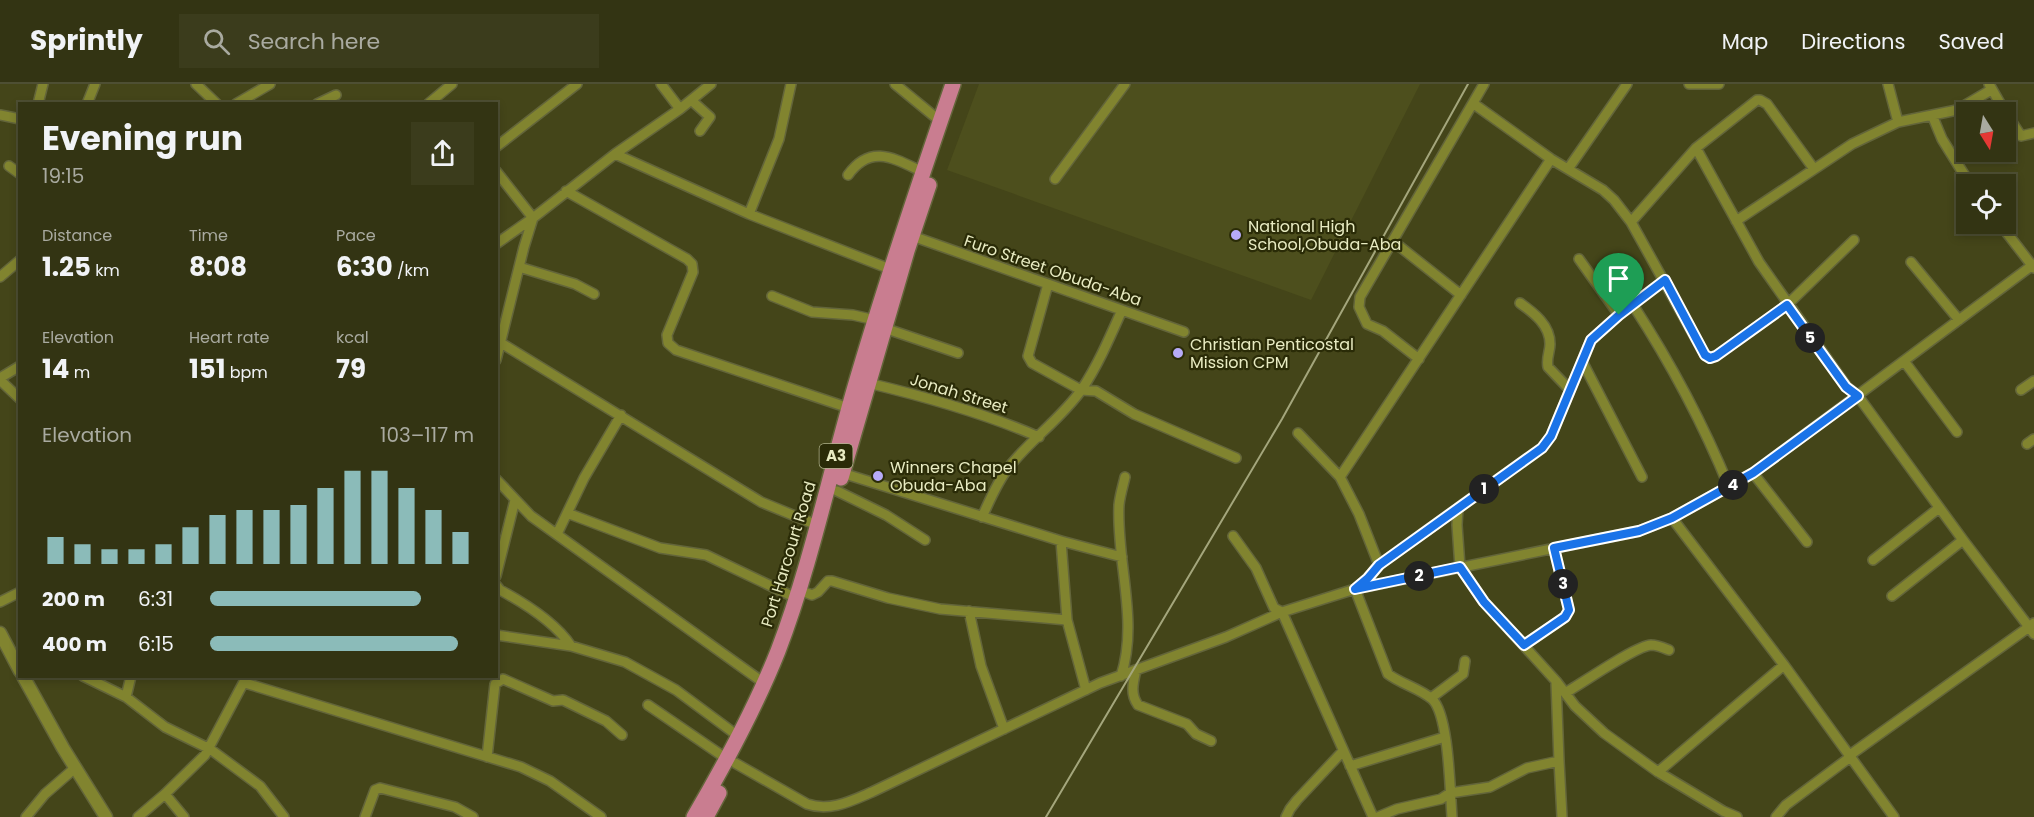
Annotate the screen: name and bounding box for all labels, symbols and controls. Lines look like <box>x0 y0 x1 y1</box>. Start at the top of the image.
search box <box>179 14 599 68</box>
text: Sprintly <box>30 21 143 60</box>
icon: search <box>200 25 233 58</box>
text: Search here <box>248 26 380 57</box>
text: Map <box>1722 27 1768 56</box>
text: Directions <box>1801 27 1905 56</box>
text: Saved <box>1938 27 2004 56</box>
north arrow <box>1956 102 2016 162</box>
map controls <box>1956 102 2016 234</box>
text: Evening run <box>42 115 243 162</box>
button: share <box>411 122 474 185</box>
text: 19:15 <box>42 162 84 190</box>
button: locate <box>1956 174 2016 234</box>
place label: National High School,Obuda-Aba <box>1248 215 1401 256</box>
text: Distance <box>42 224 112 247</box>
text: Time <box>189 224 228 247</box>
text: Pace <box>336 224 376 247</box>
marker: National High School,Obuda-Aba <box>1229 228 1243 242</box>
street label: Furo Street Obuda-Aba <box>961 229 1145 312</box>
text: 1.25 <box>42 249 91 285</box>
text: 8:08 <box>189 249 247 285</box>
text: 6:30 <box>336 249 393 285</box>
pin <box>1593 253 1644 315</box>
text: km <box>91 259 120 282</box>
text: /km <box>393 259 429 282</box>
icon: arrive <box>1602 262 1635 295</box>
pin: 5 <box>1795 323 1825 353</box>
text: Elevation <box>42 326 114 349</box>
text: Heart rate <box>189 326 269 349</box>
text: kcal <box>336 326 369 349</box>
text: 5 <box>1805 326 1815 349</box>
place label: Christian Penticostal Mission CPM <box>1190 333 1354 374</box>
marker: Christian Penticostal Mission CPM <box>1171 346 1185 360</box>
text: 14 <box>42 351 69 387</box>
text: 151 <box>189 351 225 387</box>
text: 79 <box>336 351 366 387</box>
text: m <box>69 361 90 384</box>
text: bpm <box>225 361 268 384</box>
street label: Jonah Street <box>907 368 1011 419</box>
text: Elevation <box>42 421 132 449</box>
text: 103–117 m <box>380 421 474 449</box>
road number: A3 <box>820 444 852 468</box>
place label: Winners Chapel Obuda-Aba <box>890 456 1017 497</box>
marker: Winners Chapel Obuda-Aba <box>871 469 885 483</box>
pin: 4 <box>1718 470 1748 500</box>
text: 4 <box>1728 473 1738 496</box>
pin: 1 <box>1469 474 1499 504</box>
text: 1 <box>1481 477 1487 500</box>
street label: Port Harcourt Road <box>755 478 822 630</box>
pin: 2 <box>1404 561 1434 591</box>
text: 2 <box>1414 564 1424 587</box>
pin: 3 <box>1548 569 1578 599</box>
text: 3 <box>1558 572 1568 595</box>
text: 200 m <box>42 585 105 613</box>
text: 6:31 <box>138 585 173 613</box>
text: 400 m <box>42 630 107 658</box>
text: 6:15 <box>138 630 174 658</box>

